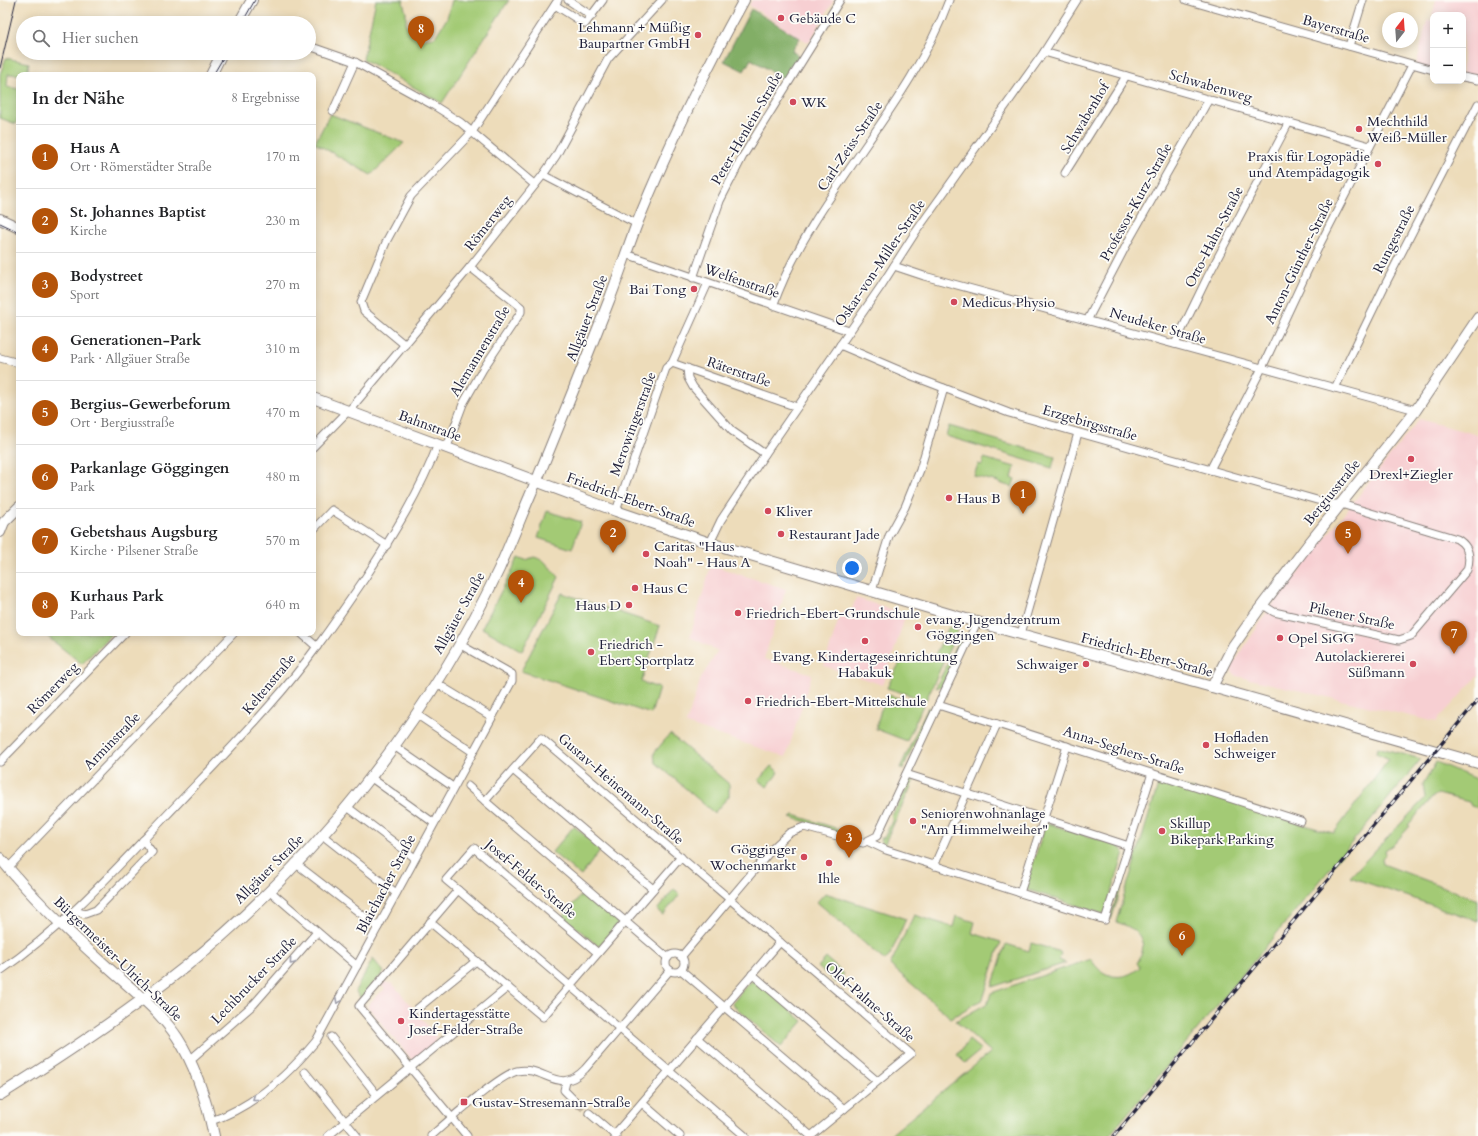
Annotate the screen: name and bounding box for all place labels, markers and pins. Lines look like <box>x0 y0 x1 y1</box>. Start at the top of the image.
place label: Gebäude C <box>789 9 856 28</box>
marker: Gebäude C <box>776 13 786 23</box>
pin: 8 <box>408 16 434 49</box>
place label: Lehmann + Müßig Baupartner GmbH <box>578 18 690 53</box>
marker: Lehmann + Müßig Baupartner GmbH <box>693 30 703 40</box>
place label: WK <box>800 93 827 112</box>
marker: WK <box>788 97 798 107</box>
place label: Mechthild Weiß-Müller <box>1366 112 1448 147</box>
marker: Mechthild Weiß-Müller <box>1354 124 1364 134</box>
place label: Praxis für Logopädie und Atempädagogik <box>1248 147 1371 182</box>
marker: Praxis für Logopädie und Atempädagogik <box>1373 159 1383 169</box>
place label: Bai Tong <box>629 280 686 299</box>
marker: Bai Tong <box>689 284 699 294</box>
place label: Medicus Physio <box>962 293 1055 312</box>
marker: Medicus Physio <box>949 297 959 307</box>
marker: Drexl+Ziegler <box>1406 454 1416 464</box>
place label: Drexl+Ziegler <box>1369 465 1454 484</box>
pin: 1 <box>1010 481 1036 514</box>
place label: Haus B <box>957 489 1000 508</box>
marker: Haus B <box>944 493 954 503</box>
place label: Kliver <box>776 502 813 521</box>
marker: Kliver <box>763 506 773 516</box>
pin: 2 <box>600 520 626 553</box>
pin: 5 <box>1335 521 1361 554</box>
place label: Restaurant Jade <box>789 525 880 544</box>
marker: Restaurant Jade <box>776 529 786 539</box>
place label: Caritas "Haus Noah" - Haus A <box>654 537 751 572</box>
marker: Caritas "Haus Noah" - Haus A <box>641 549 651 559</box>
pin: 4 <box>508 570 534 603</box>
place label: Haus C <box>643 579 688 598</box>
marker: Haus C <box>630 583 640 593</box>
place label: Haus D <box>576 596 621 615</box>
marker: Haus D <box>624 600 634 610</box>
place label: Friedrich-Ebert-Grundschule <box>746 604 920 623</box>
marker: Friedrich-Ebert-Grundschule <box>733 608 743 618</box>
place label: evang. Jugendzentrum Göggingen <box>926 610 1060 645</box>
pin: 7 <box>1441 621 1467 654</box>
marker: evang. Jugendzentrum Göggingen <box>913 622 923 632</box>
place label: Opel SiGG <box>1288 629 1354 648</box>
marker: Opel SiGG <box>1275 633 1285 643</box>
place label: Friedrich - Ebert Sportplatz <box>599 635 695 670</box>
marker: Evang. Kindertageseinrichtung Habakuk <box>860 636 870 646</box>
marker: Friedrich - Ebert Sportplatz <box>586 647 596 657</box>
place label: Evang. Kindertageseinrichtung Habakuk <box>773 647 958 682</box>
place label: Autolackiererei Süßmann <box>1315 647 1405 682</box>
place label: Schwaiger <box>1016 655 1079 674</box>
marker: Schwaiger <box>1081 659 1091 669</box>
marker: Autolackiererei Süßmann <box>1408 659 1418 669</box>
place label: Friedrich-Ebert-Mittelschule <box>756 692 927 711</box>
marker: Friedrich-Ebert-Mittelschule <box>743 696 753 706</box>
place label: Hofladen Schweiger <box>1214 728 1277 763</box>
marker: Hofladen Schweiger <box>1201 740 1211 750</box>
place label: Seniorenwohnanlage "Am Himmelweiher" <box>921 804 1048 839</box>
place label: Skillup Bikepark Parking <box>1170 814 1274 849</box>
marker: Seniorenwohnanlage "Am Himmelweiher" <box>908 816 918 826</box>
pin: 3 <box>836 825 862 858</box>
marker: Skillup Bikepark Parking <box>1157 826 1167 836</box>
place label: Gögginger Wochenmarkt <box>709 840 797 875</box>
marker: Gögginger Wochenmarkt <box>799 852 809 862</box>
marker: Ihle <box>824 858 834 868</box>
place label: Ihle <box>818 869 840 888</box>
pin: 6 <box>1169 923 1195 956</box>
place label: Kindertagesstätte Josef-Felder-Straße <box>407 1004 523 1039</box>
marker: Kindertagesstätte Josef-Felder-Straße <box>396 1016 406 1026</box>
place label: Gustav-Stresemann-Straße <box>472 1093 631 1112</box>
marker: Gustav-Stresemann-Straße <box>459 1097 469 1107</box>

